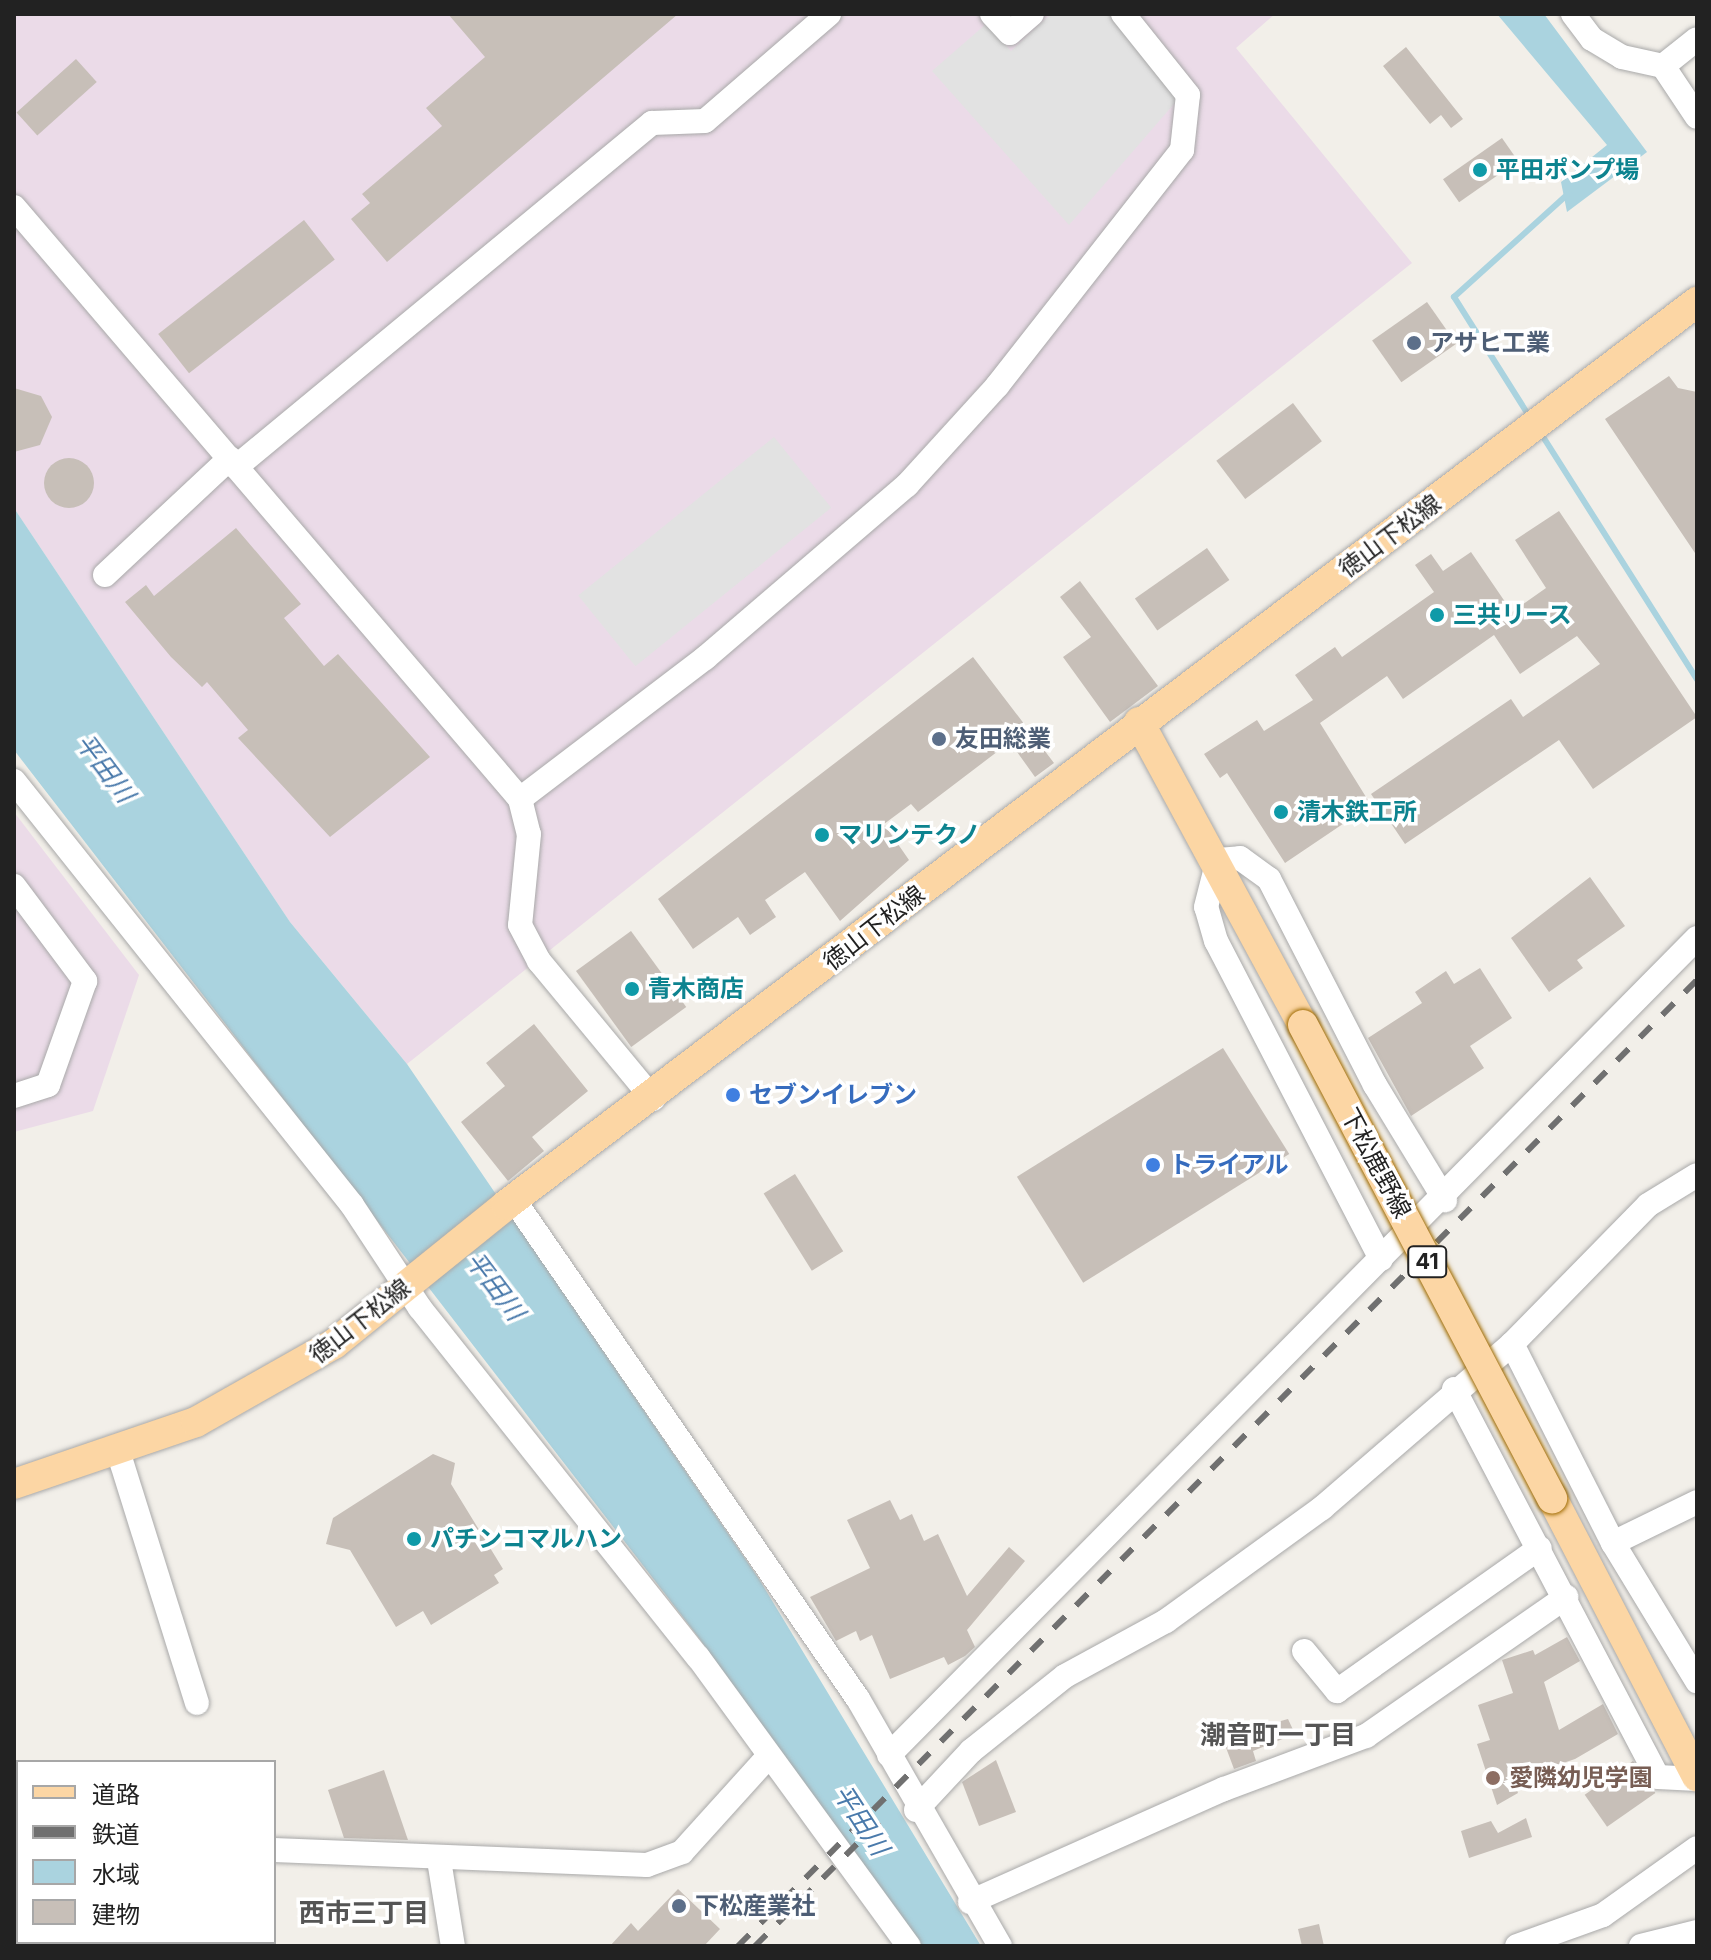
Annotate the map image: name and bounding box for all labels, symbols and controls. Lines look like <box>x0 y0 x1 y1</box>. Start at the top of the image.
place label: 平田ポンプ場 <box>1496 156 1640 184</box>
marker: 平田ポンプ場 <box>1471 161 1489 179</box>
place label: アサヒ工業 <box>1430 329 1550 357</box>
marker: アサヒ工業 <box>1405 334 1423 352</box>
street label: 徳山下松線 <box>1333 488 1447 584</box>
place label: 三共リース <box>1453 601 1573 629</box>
marker: 三共リース <box>1428 606 1446 624</box>
place label: 友田総業 <box>955 725 1051 753</box>
water label: 平田川 <box>69 727 141 809</box>
marker: 友田総業 <box>930 730 948 748</box>
place label: 清木鉄工所 <box>1297 798 1417 826</box>
marker: 清木鉄工所 <box>1272 803 1290 821</box>
place label: マリンテクノ <box>838 821 982 849</box>
marker: マリンテクノ <box>813 826 831 844</box>
street label: 徳山下松線 <box>818 880 930 976</box>
place label: 青木商店 <box>648 975 744 1003</box>
marker: 青木商店 <box>623 980 641 998</box>
place label: セブンイレブン <box>749 1081 917 1109</box>
marker: セブンイレブン <box>724 1086 742 1104</box>
street label: 下松鹿野線 <box>1335 1103 1417 1223</box>
place label: トライアル <box>1169 1151 1289 1179</box>
marker: トライアル <box>1144 1156 1162 1174</box>
road number: 41 <box>1407 1244 1447 1280</box>
water label: 平田川 <box>459 1245 531 1327</box>
street label: 徳山下松線 <box>304 1273 416 1369</box>
place label: パチンコマルハン <box>430 1525 622 1553</box>
marker: パチンコマルハン <box>405 1530 423 1548</box>
district label: 潮音町一丁目 <box>1200 1719 1356 1751</box>
legend <box>16 1760 276 1944</box>
place label: 愛隣幼児学園 <box>1509 1764 1653 1792</box>
marker: 愛隣幼児学園 <box>1484 1769 1502 1787</box>
water label: 平田川 <box>827 1779 895 1861</box>
text: 道路 <box>92 1780 140 1809</box>
text: 鉄道 <box>92 1820 140 1849</box>
text: 水域 <box>92 1860 140 1889</box>
place label: 下松産業社 <box>695 1892 815 1920</box>
district label: 西市三丁目 <box>299 1897 429 1929</box>
marker: 下松産業社 <box>670 1897 688 1915</box>
text: 建物 <box>92 1900 140 1929</box>

